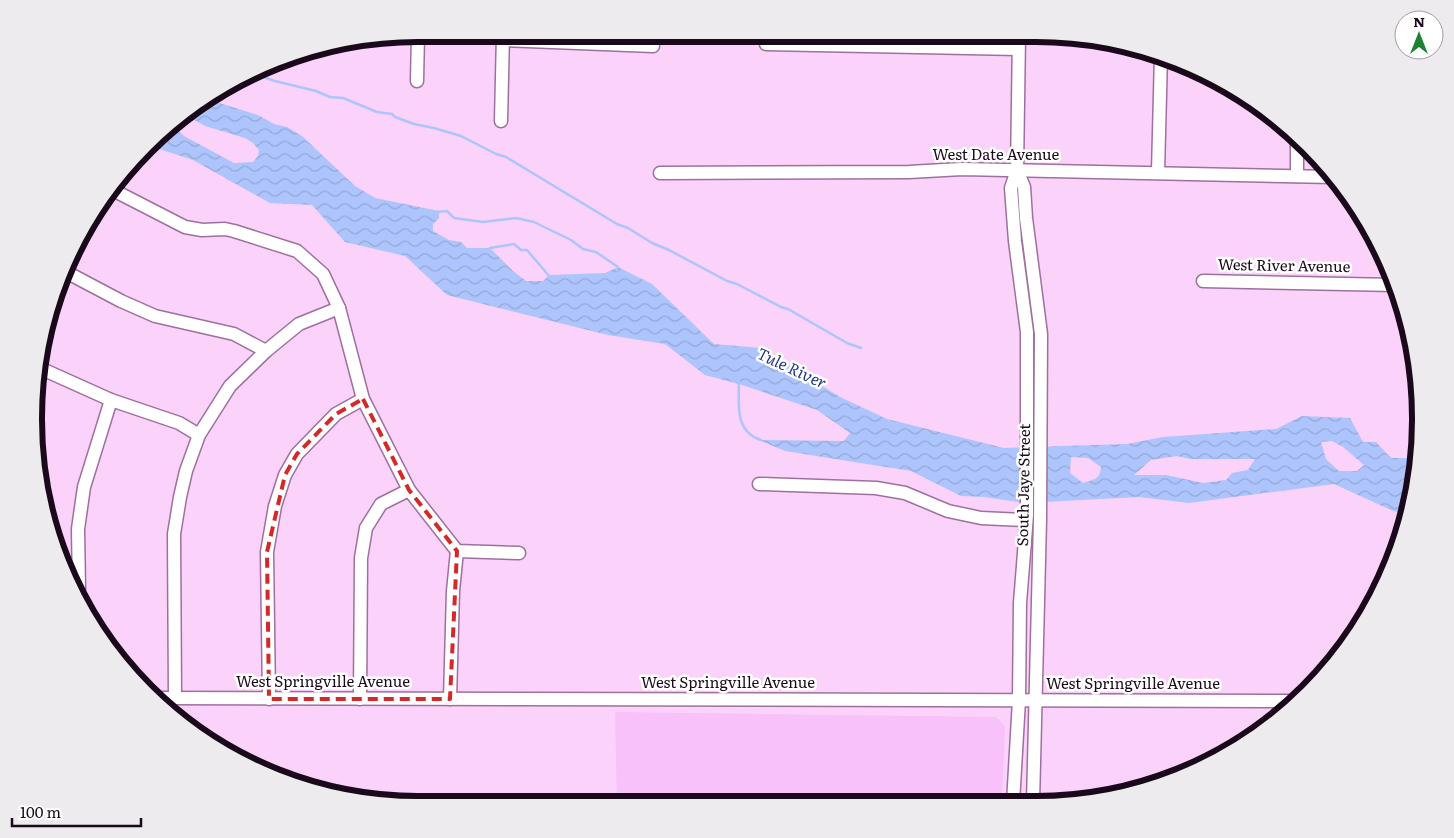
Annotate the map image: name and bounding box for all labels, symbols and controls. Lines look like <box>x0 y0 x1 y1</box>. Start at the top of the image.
north arrow <box>1394 10 1444 60</box>
text: N <box>1413 11 1425 31</box>
street label: West Date Avenue <box>933 142 1060 165</box>
street label: West River Avenue <box>1218 252 1351 277</box>
water label: Tule River <box>754 341 831 394</box>
street label: South Jaye Street <box>1010 423 1035 547</box>
street label: West Springville Avenue <box>236 669 410 692</box>
street label: West Springville Avenue <box>641 670 815 693</box>
street label: West Springville Avenue <box>1046 671 1220 694</box>
scale bar <box>12 796 141 828</box>
text: 100 m <box>20 800 61 823</box>

